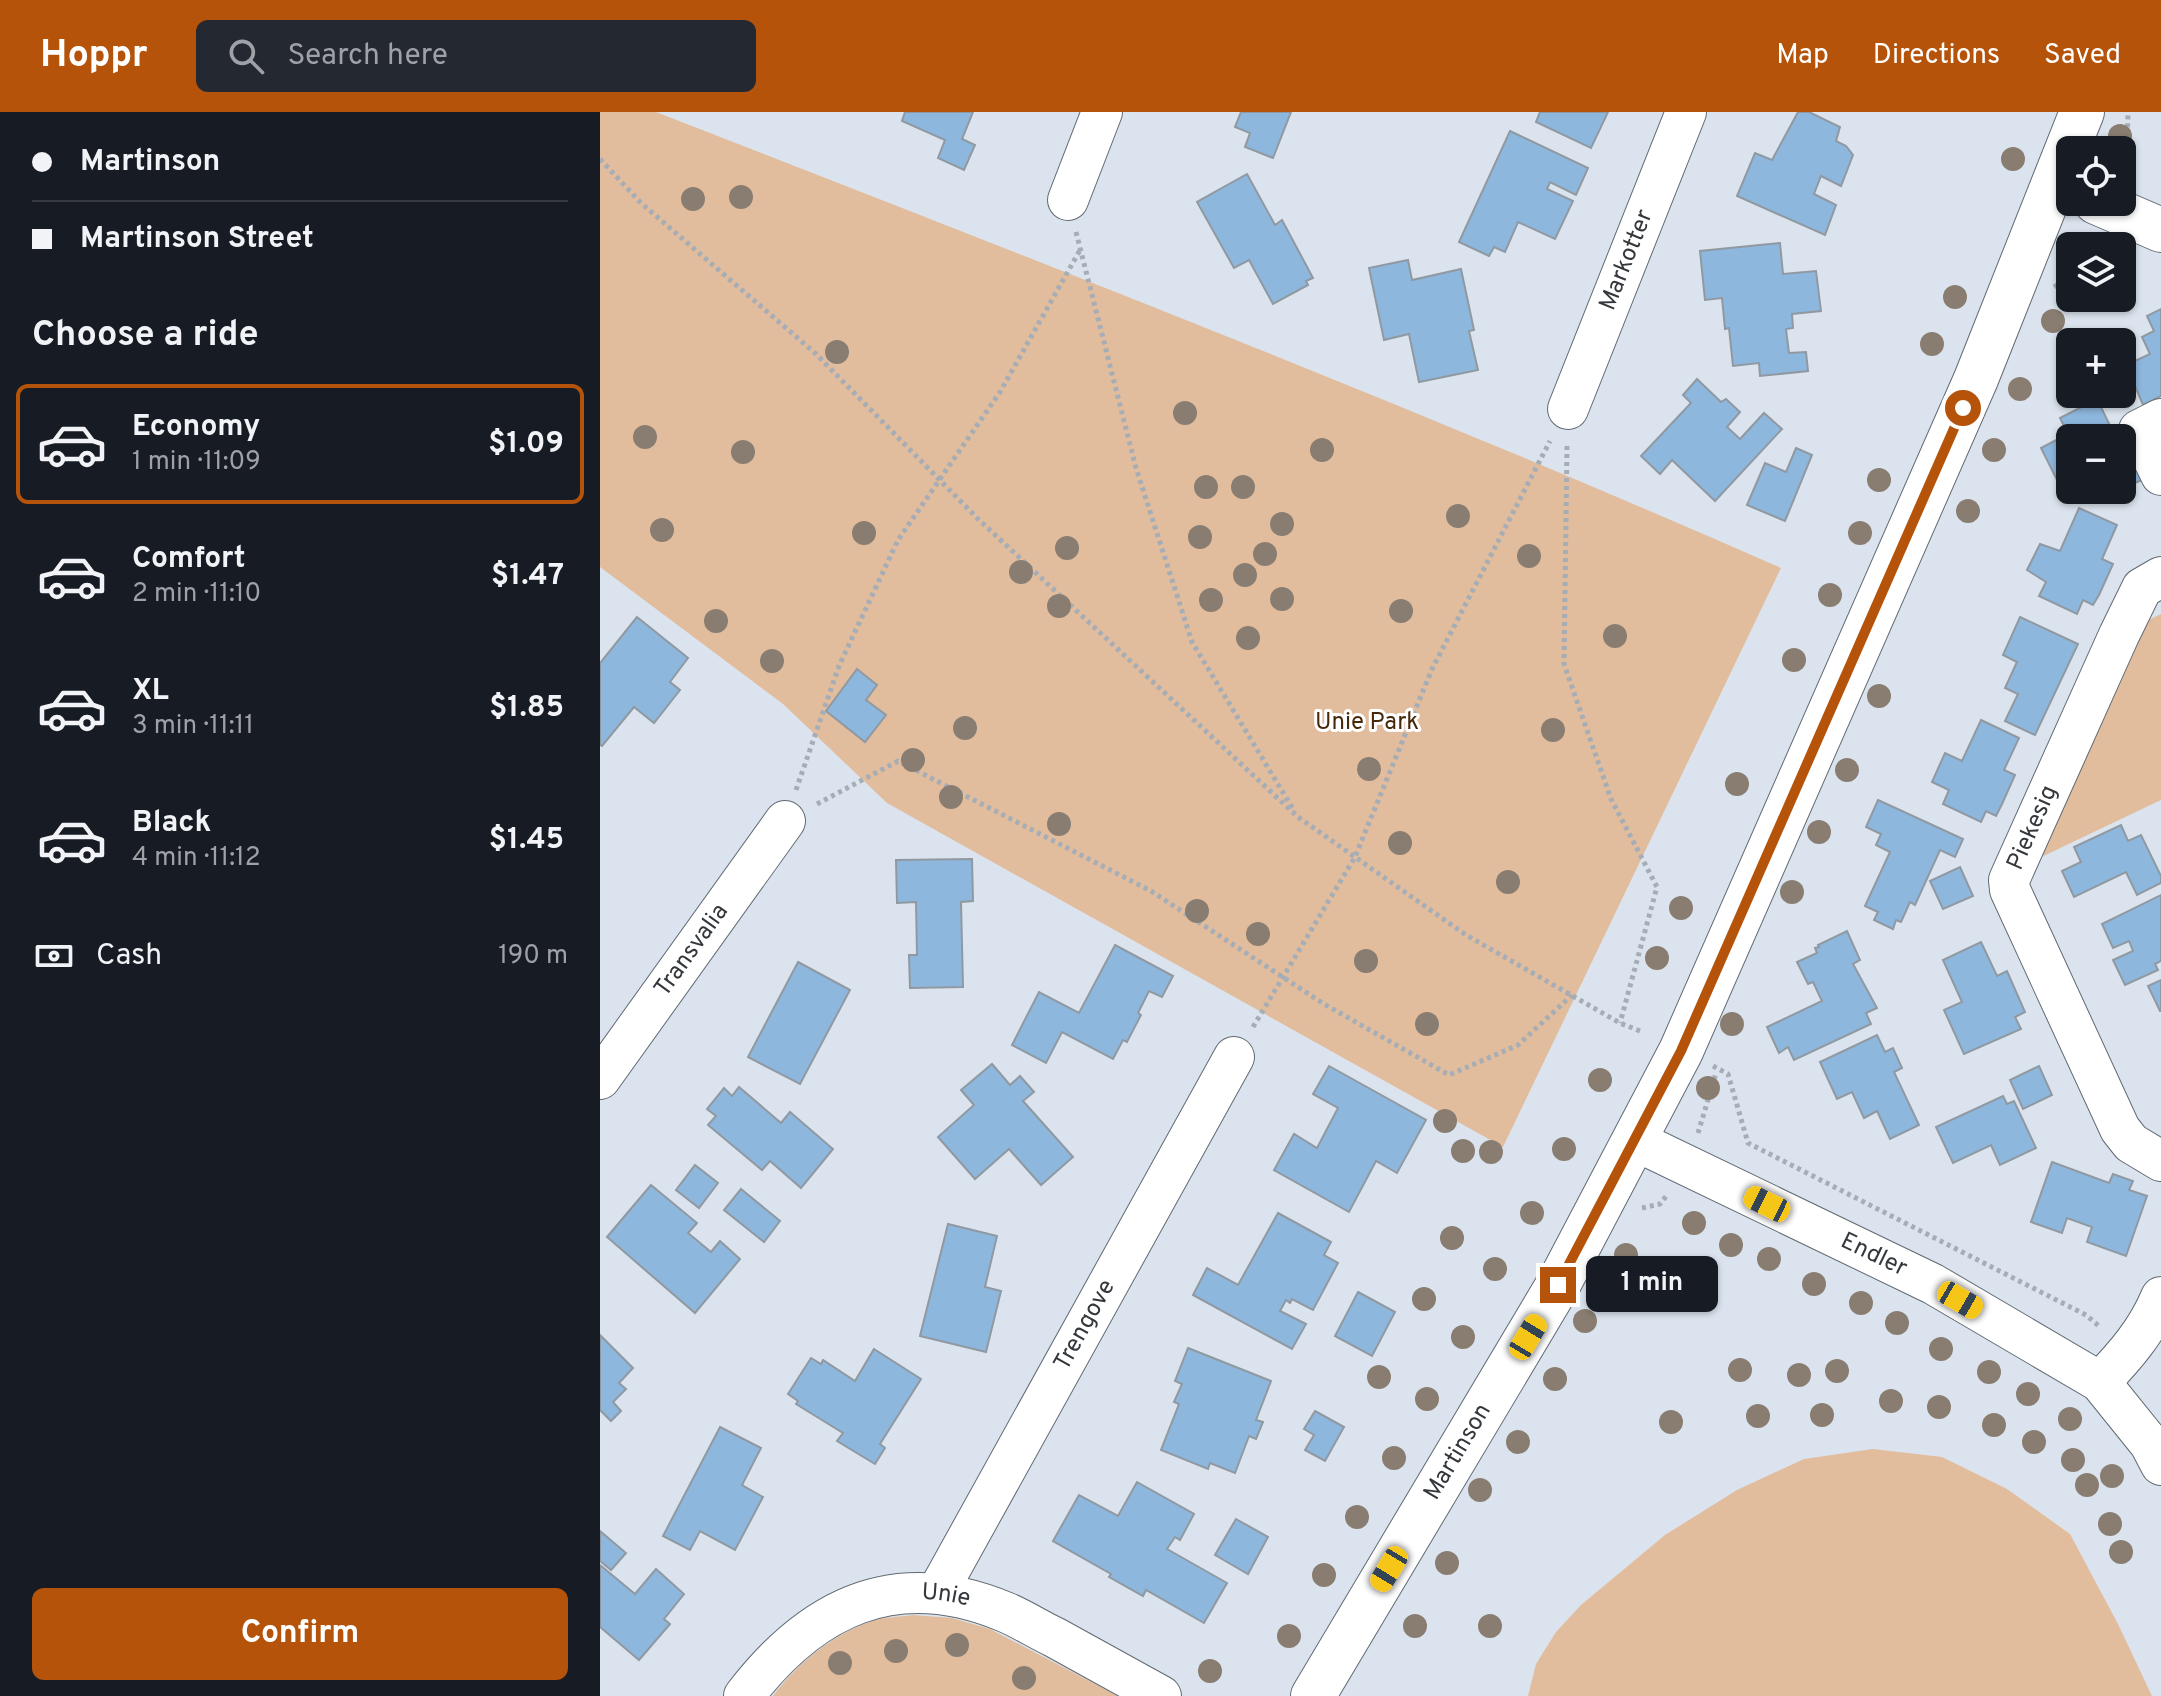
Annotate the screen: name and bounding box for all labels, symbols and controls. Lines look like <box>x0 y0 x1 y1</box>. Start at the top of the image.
search box <box>196 20 756 92</box>
text: Hoppr <box>40 32 148 81</box>
icon: search <box>224 34 268 78</box>
text: Search here <box>288 38 448 75</box>
text: Map <box>1776 38 1829 74</box>
text: Directions <box>1873 38 2000 74</box>
text: Saved <box>2044 38 2121 74</box>
map controls <box>2056 136 2136 504</box>
button: locate <box>2056 136 2136 216</box>
text: Martinson <box>80 144 220 181</box>
street label: Markotter <box>1594 206 1661 315</box>
text: Martinson Street <box>80 221 314 258</box>
button: layers <box>2056 232 2136 312</box>
text: Choose a ride <box>32 313 258 359</box>
button: + <box>2056 328 2136 408</box>
route start <box>1945 390 1981 426</box>
icon: car <box>36 408 108 480</box>
text: Economy <box>132 409 260 446</box>
button: − <box>2056 424 2136 504</box>
text: $1.09 <box>488 426 564 463</box>
text: 1 min · 11:09 <box>132 446 261 479</box>
icon: car <box>36 540 108 612</box>
text: Comfort <box>132 541 245 578</box>
text: $1.47 <box>491 558 564 595</box>
text: 2 min · 11:10 <box>132 578 261 611</box>
icon: car <box>36 672 108 744</box>
text: XL <box>132 673 169 710</box>
text: $1.85 <box>489 690 564 727</box>
park label: Unie Park <box>1315 708 1419 738</box>
text: 3 min · 11:11 <box>132 710 254 743</box>
street label: Piekesig <box>2001 781 2065 875</box>
icon: car <box>36 804 108 876</box>
text: Black <box>132 805 211 842</box>
text: $1.45 <box>489 822 564 859</box>
text: 4 min · 11:12 <box>132 842 261 875</box>
street label: Transvalia <box>649 898 736 1003</box>
icon: cash <box>32 934 76 978</box>
text: Cash <box>96 938 162 975</box>
text: 190 m <box>498 940 568 973</box>
car <box>1740 1183 1794 1225</box>
street label: Endler <box>1835 1227 1912 1284</box>
callout: 1 min <box>1586 1257 1718 1313</box>
route end <box>1540 1267 1576 1303</box>
text: 1 min <box>1621 1267 1683 1300</box>
street label: Trengove <box>1048 1275 1123 1376</box>
car <box>1933 1278 1987 1322</box>
car <box>1505 1310 1551 1364</box>
street label: Martinson <box>1418 1398 1499 1506</box>
car <box>1366 1542 1412 1596</box>
street label: Unie <box>921 1578 973 1615</box>
button: Confirm <box>32 1588 568 1680</box>

